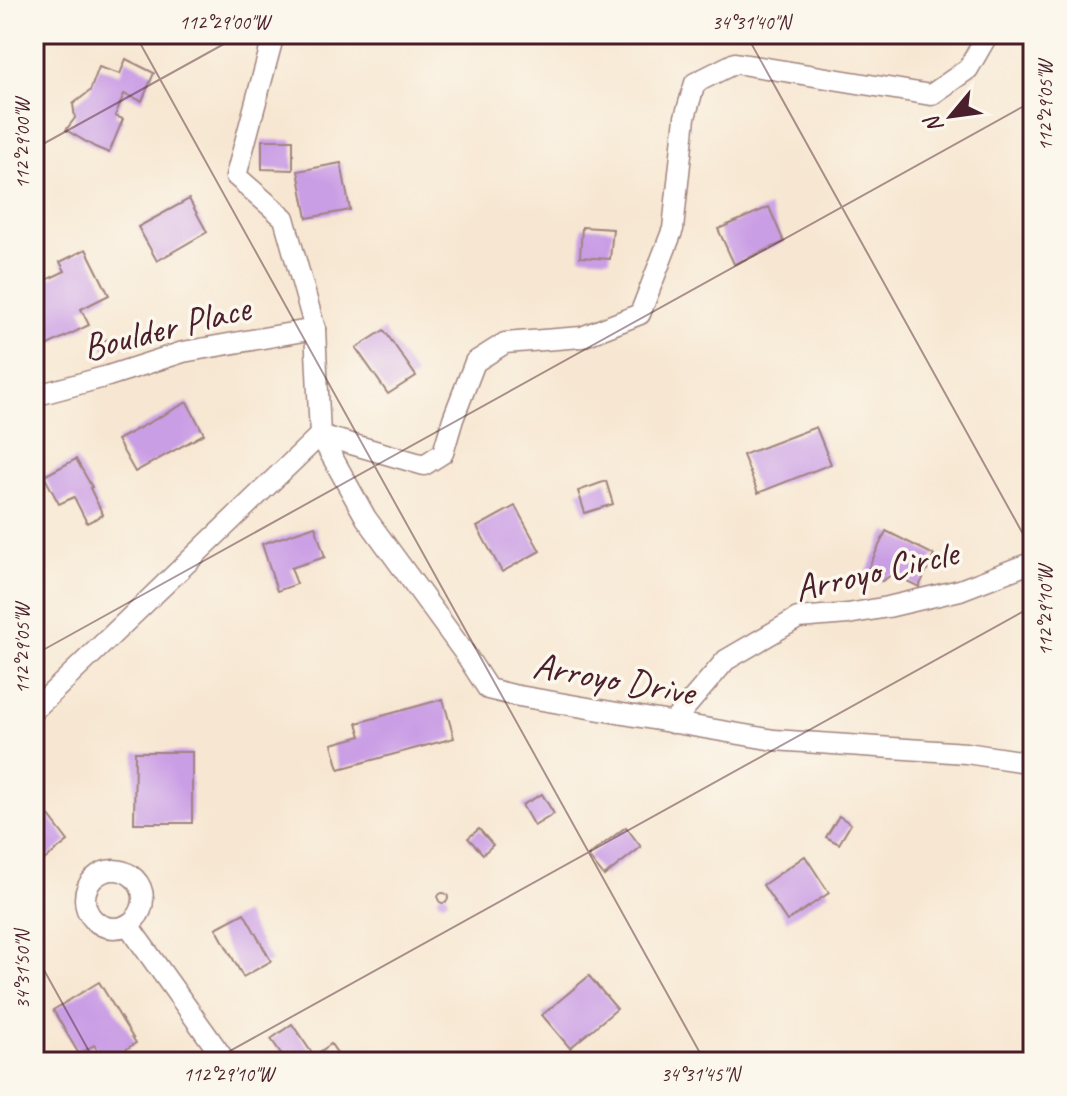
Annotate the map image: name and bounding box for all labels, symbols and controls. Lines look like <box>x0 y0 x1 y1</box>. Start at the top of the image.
text: 112°29'00"W <box>179 10 273 35</box>
text: 34°31'40"N <box>712 10 793 35</box>
text: 112°29'05"W <box>1033 57 1058 151</box>
north arrow <box>911 76 991 156</box>
text: 112°29'00"W <box>10 95 35 189</box>
text: N <box>917 110 950 138</box>
street label: Boulder Place <box>78 283 257 371</box>
street label: Arroyo Circle <box>790 528 965 612</box>
text: 112°29'10"W <box>1033 562 1058 656</box>
text: 112°29'05"W <box>10 600 35 694</box>
street label: Arroyo Drive <box>530 641 701 716</box>
text: 34°31'50"N <box>10 928 35 1009</box>
text: 112°29'10"W <box>183 1062 277 1087</box>
text: 34°31'45"N <box>661 1062 742 1087</box>

